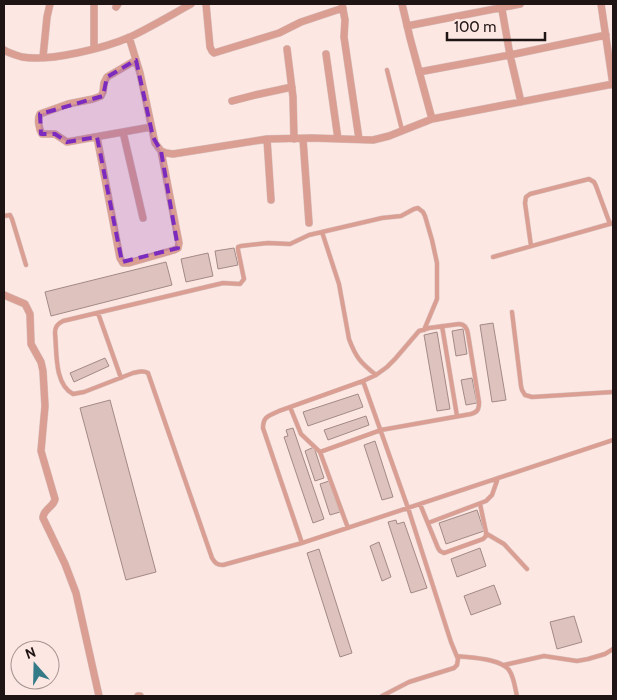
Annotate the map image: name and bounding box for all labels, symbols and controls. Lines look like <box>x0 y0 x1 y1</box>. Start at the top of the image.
scale bar <box>447 10 544 42</box>
text: 100 m <box>454 18 496 36</box>
north arrow <box>10 640 60 690</box>
text: N <box>23 643 38 663</box>

